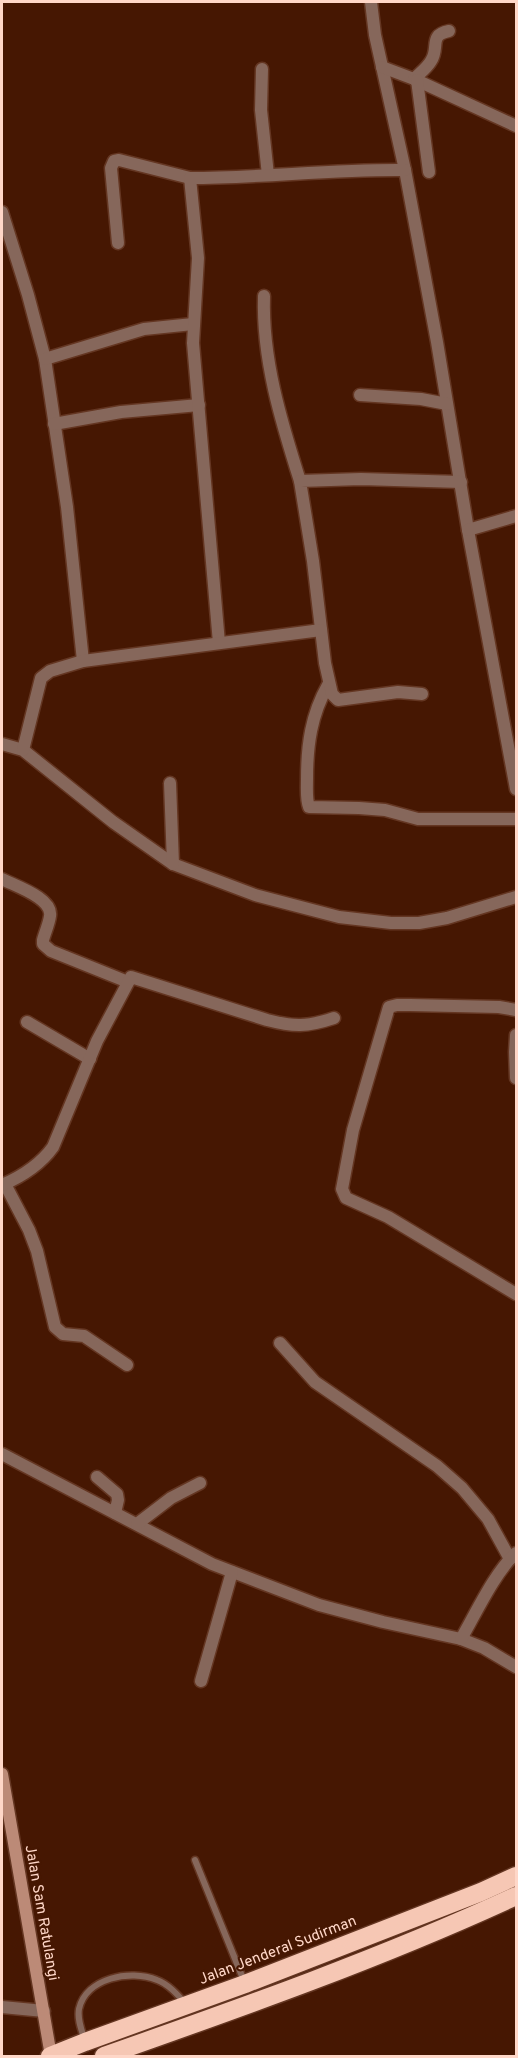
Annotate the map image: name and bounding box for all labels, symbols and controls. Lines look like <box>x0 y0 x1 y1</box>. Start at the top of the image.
street label: Jalan Sam Ratulangi <box>20 1844 62 1982</box>
street label: Jalan Jenderal Sudirman <box>196 1912 360 1990</box>

